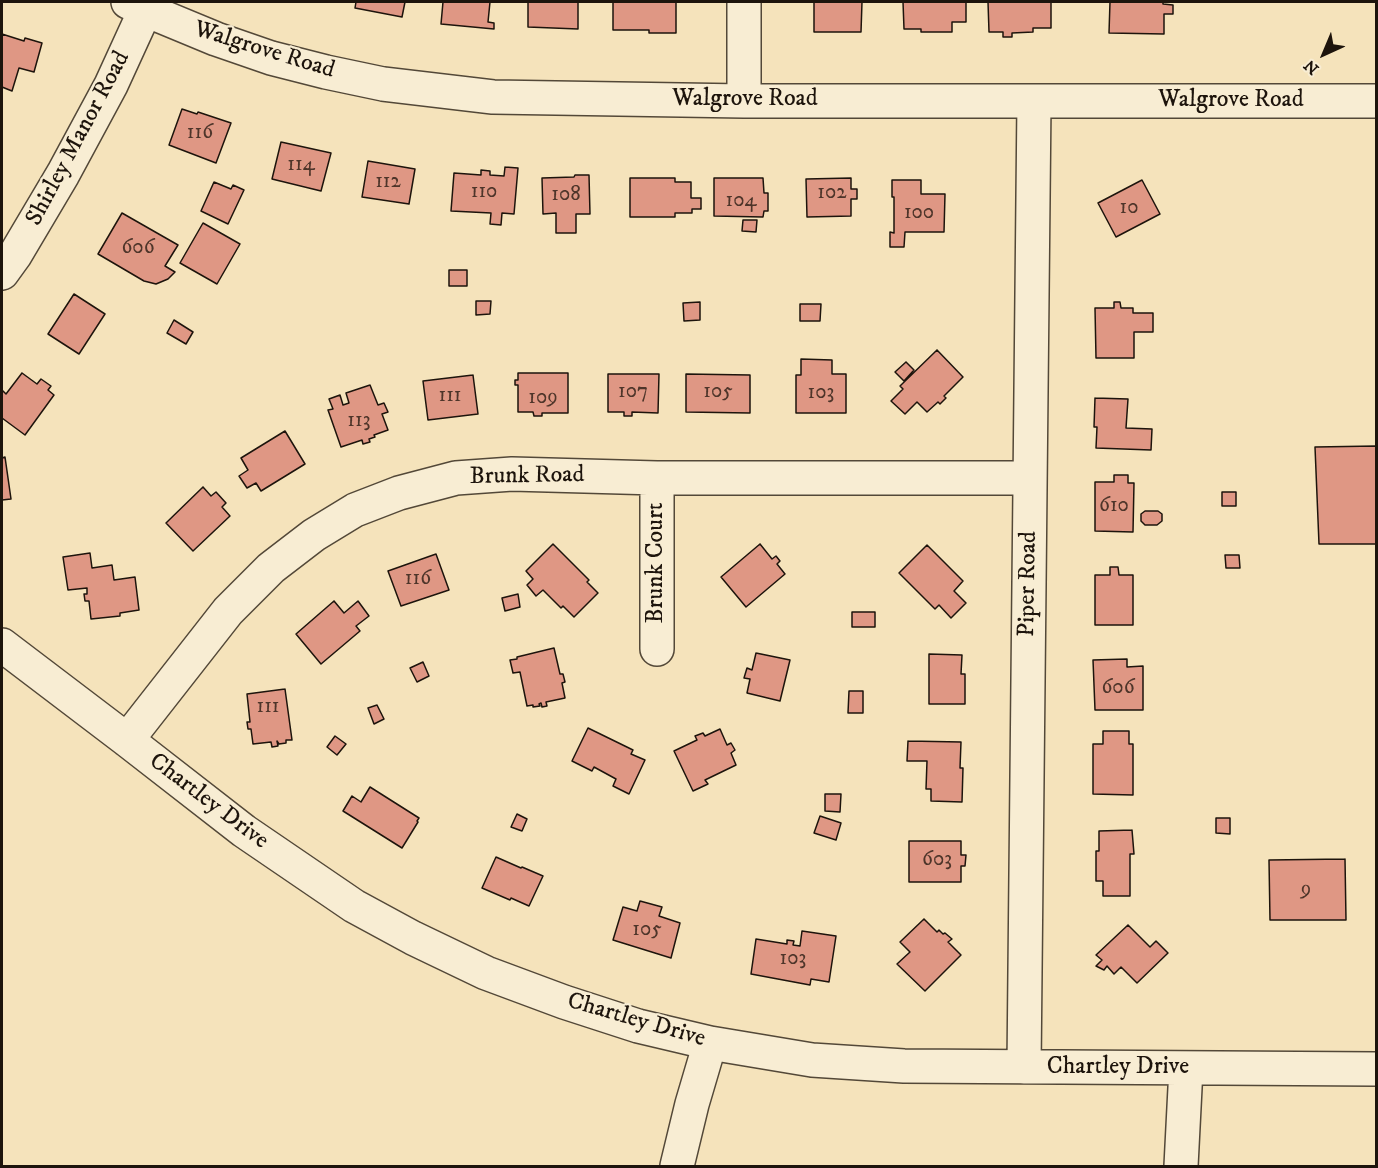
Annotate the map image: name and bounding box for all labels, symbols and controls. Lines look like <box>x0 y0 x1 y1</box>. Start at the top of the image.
street label: Walgrove Road <box>190 16 338 86</box>
north arrow <box>1294 24 1354 84</box>
street label: Shirley Manor Road <box>21 47 137 231</box>
text: N <box>1300 55 1323 79</box>
street label: Walgrove Road <box>672 86 818 114</box>
street label: Walgrove Road <box>1158 87 1304 115</box>
house number: 116 <box>187 121 213 147</box>
house number: 114 <box>287 153 315 179</box>
house number: 112 <box>375 170 401 196</box>
house number: 110 <box>471 180 497 206</box>
house number: 102 <box>817 181 847 207</box>
house number: 108 <box>551 183 581 209</box>
house number: 104 <box>726 189 756 215</box>
house number: 10 <box>1120 196 1138 222</box>
house number: 100 <box>904 201 934 227</box>
house number: 606 <box>121 236 155 262</box>
house number: 107 <box>618 380 648 406</box>
house number: 105 <box>703 380 733 406</box>
house number: 103 <box>808 381 834 407</box>
house number: 111 <box>438 384 462 410</box>
house number: 109 <box>528 386 558 412</box>
house number: 113 <box>347 409 371 435</box>
street label: Brunk Road <box>469 462 585 492</box>
house number: 610 <box>1099 494 1129 520</box>
street label: Brunk Court <box>643 503 671 623</box>
street label: Piper Road <box>1014 531 1044 637</box>
house number: 116 <box>405 567 431 593</box>
house number: 606 <box>1101 676 1135 702</box>
house number: 111 <box>256 695 280 721</box>
street label: Chartley Drive <box>142 748 274 856</box>
house number: 603 <box>922 848 952 874</box>
house number: 9 <box>1301 878 1311 904</box>
house number: 105 <box>632 918 662 944</box>
house number: 103 <box>780 947 806 973</box>
street label: Chartley Drive <box>564 988 708 1054</box>
street label: Chartley Drive <box>1047 1054 1189 1082</box>

